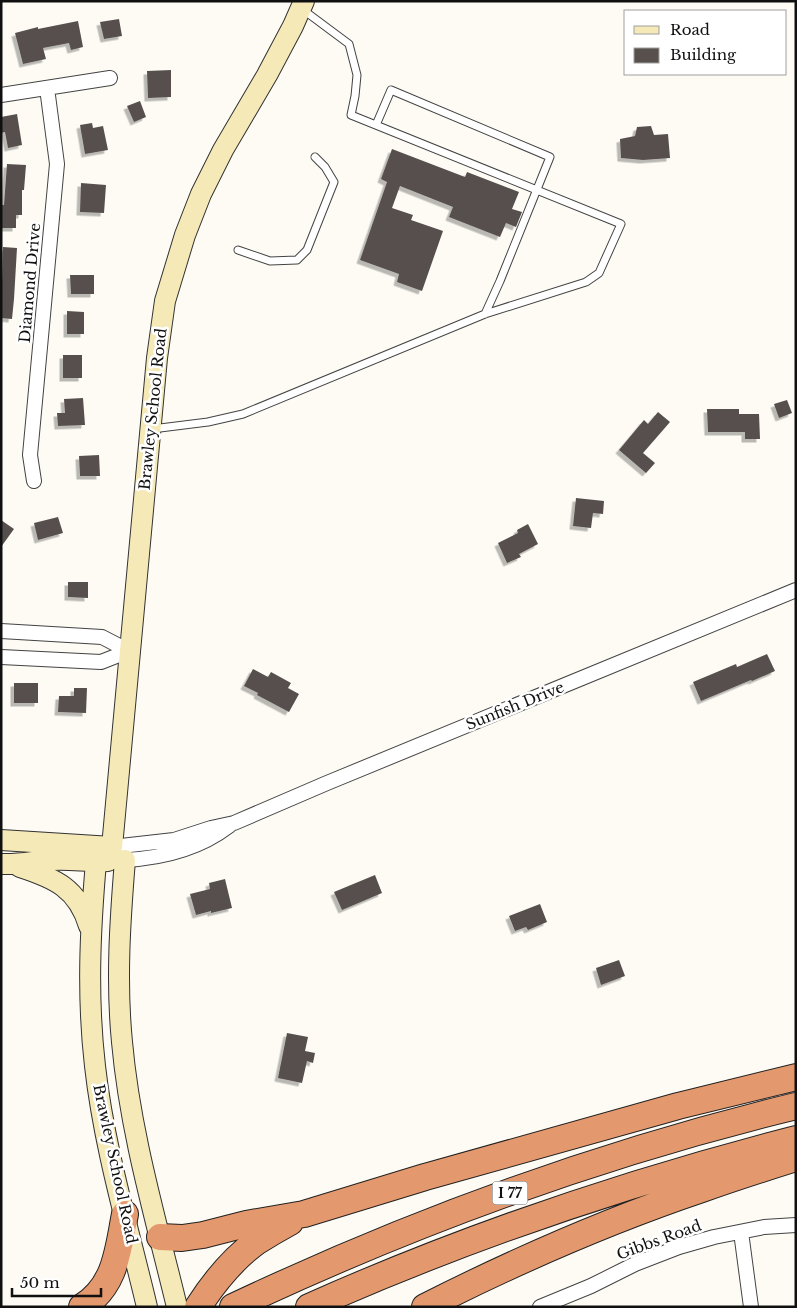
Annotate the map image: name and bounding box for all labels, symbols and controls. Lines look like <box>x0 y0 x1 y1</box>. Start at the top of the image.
legend <box>624 10 787 75</box>
text: Road <box>670 20 710 39</box>
text: Building <box>670 45 737 64</box>
street label: Diamond Drive <box>15 222 44 344</box>
street label: Brawley School Road <box>135 327 170 491</box>
street label: Sunfish Drive <box>463 677 567 734</box>
street label: Brawley School Road <box>89 1082 142 1245</box>
road number: I 77 <box>492 1182 528 1204</box>
street label: Gibbs Road <box>614 1215 704 1264</box>
scale bar <box>12 1266 101 1298</box>
text: 50 m <box>20 1273 60 1292</box>

